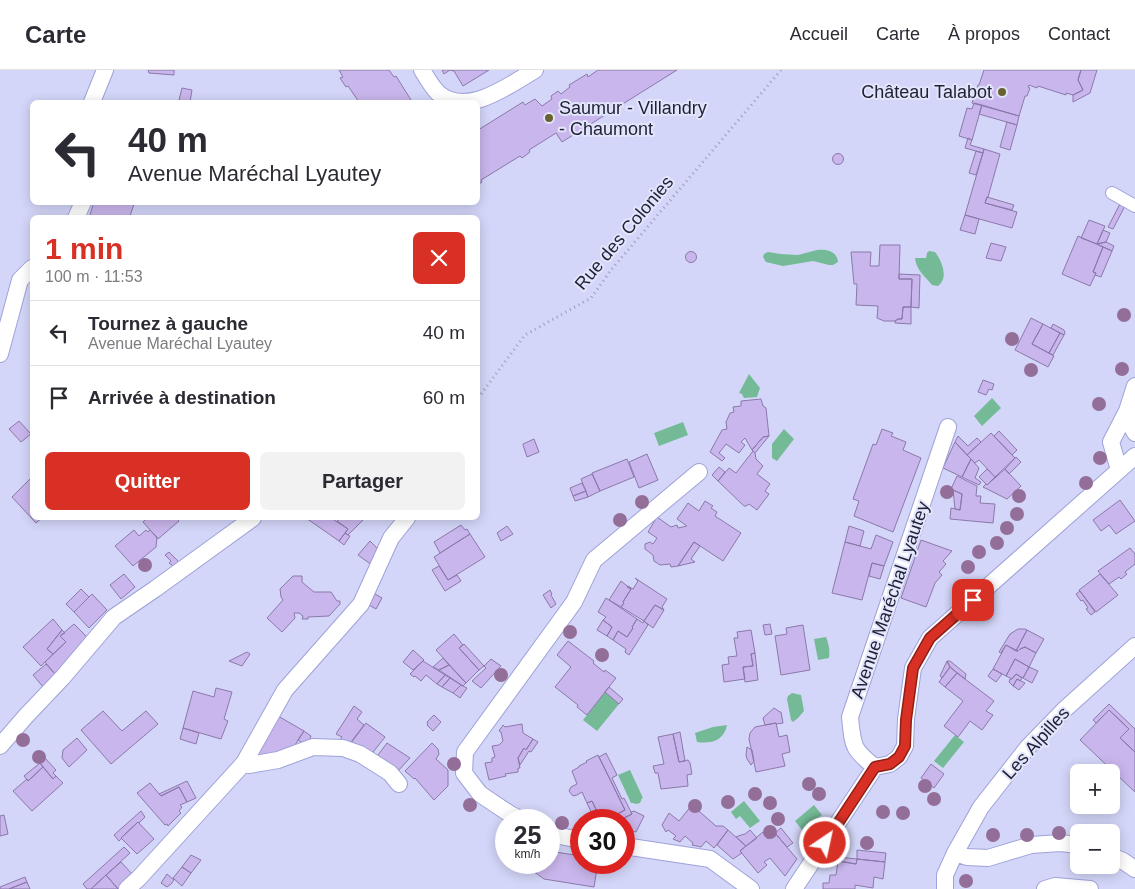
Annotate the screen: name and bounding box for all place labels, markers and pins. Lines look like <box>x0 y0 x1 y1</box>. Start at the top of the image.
place label: Château Talabot <box>861 82 992 102</box>
marker: Château Talabot <box>996 86 1008 98</box>
place label: Saumur - Villandry - Chaumont <box>559 98 707 139</box>
marker: Saumur - Villandry - Chaumont <box>543 112 555 124</box>
pin <box>952 579 994 621</box>

